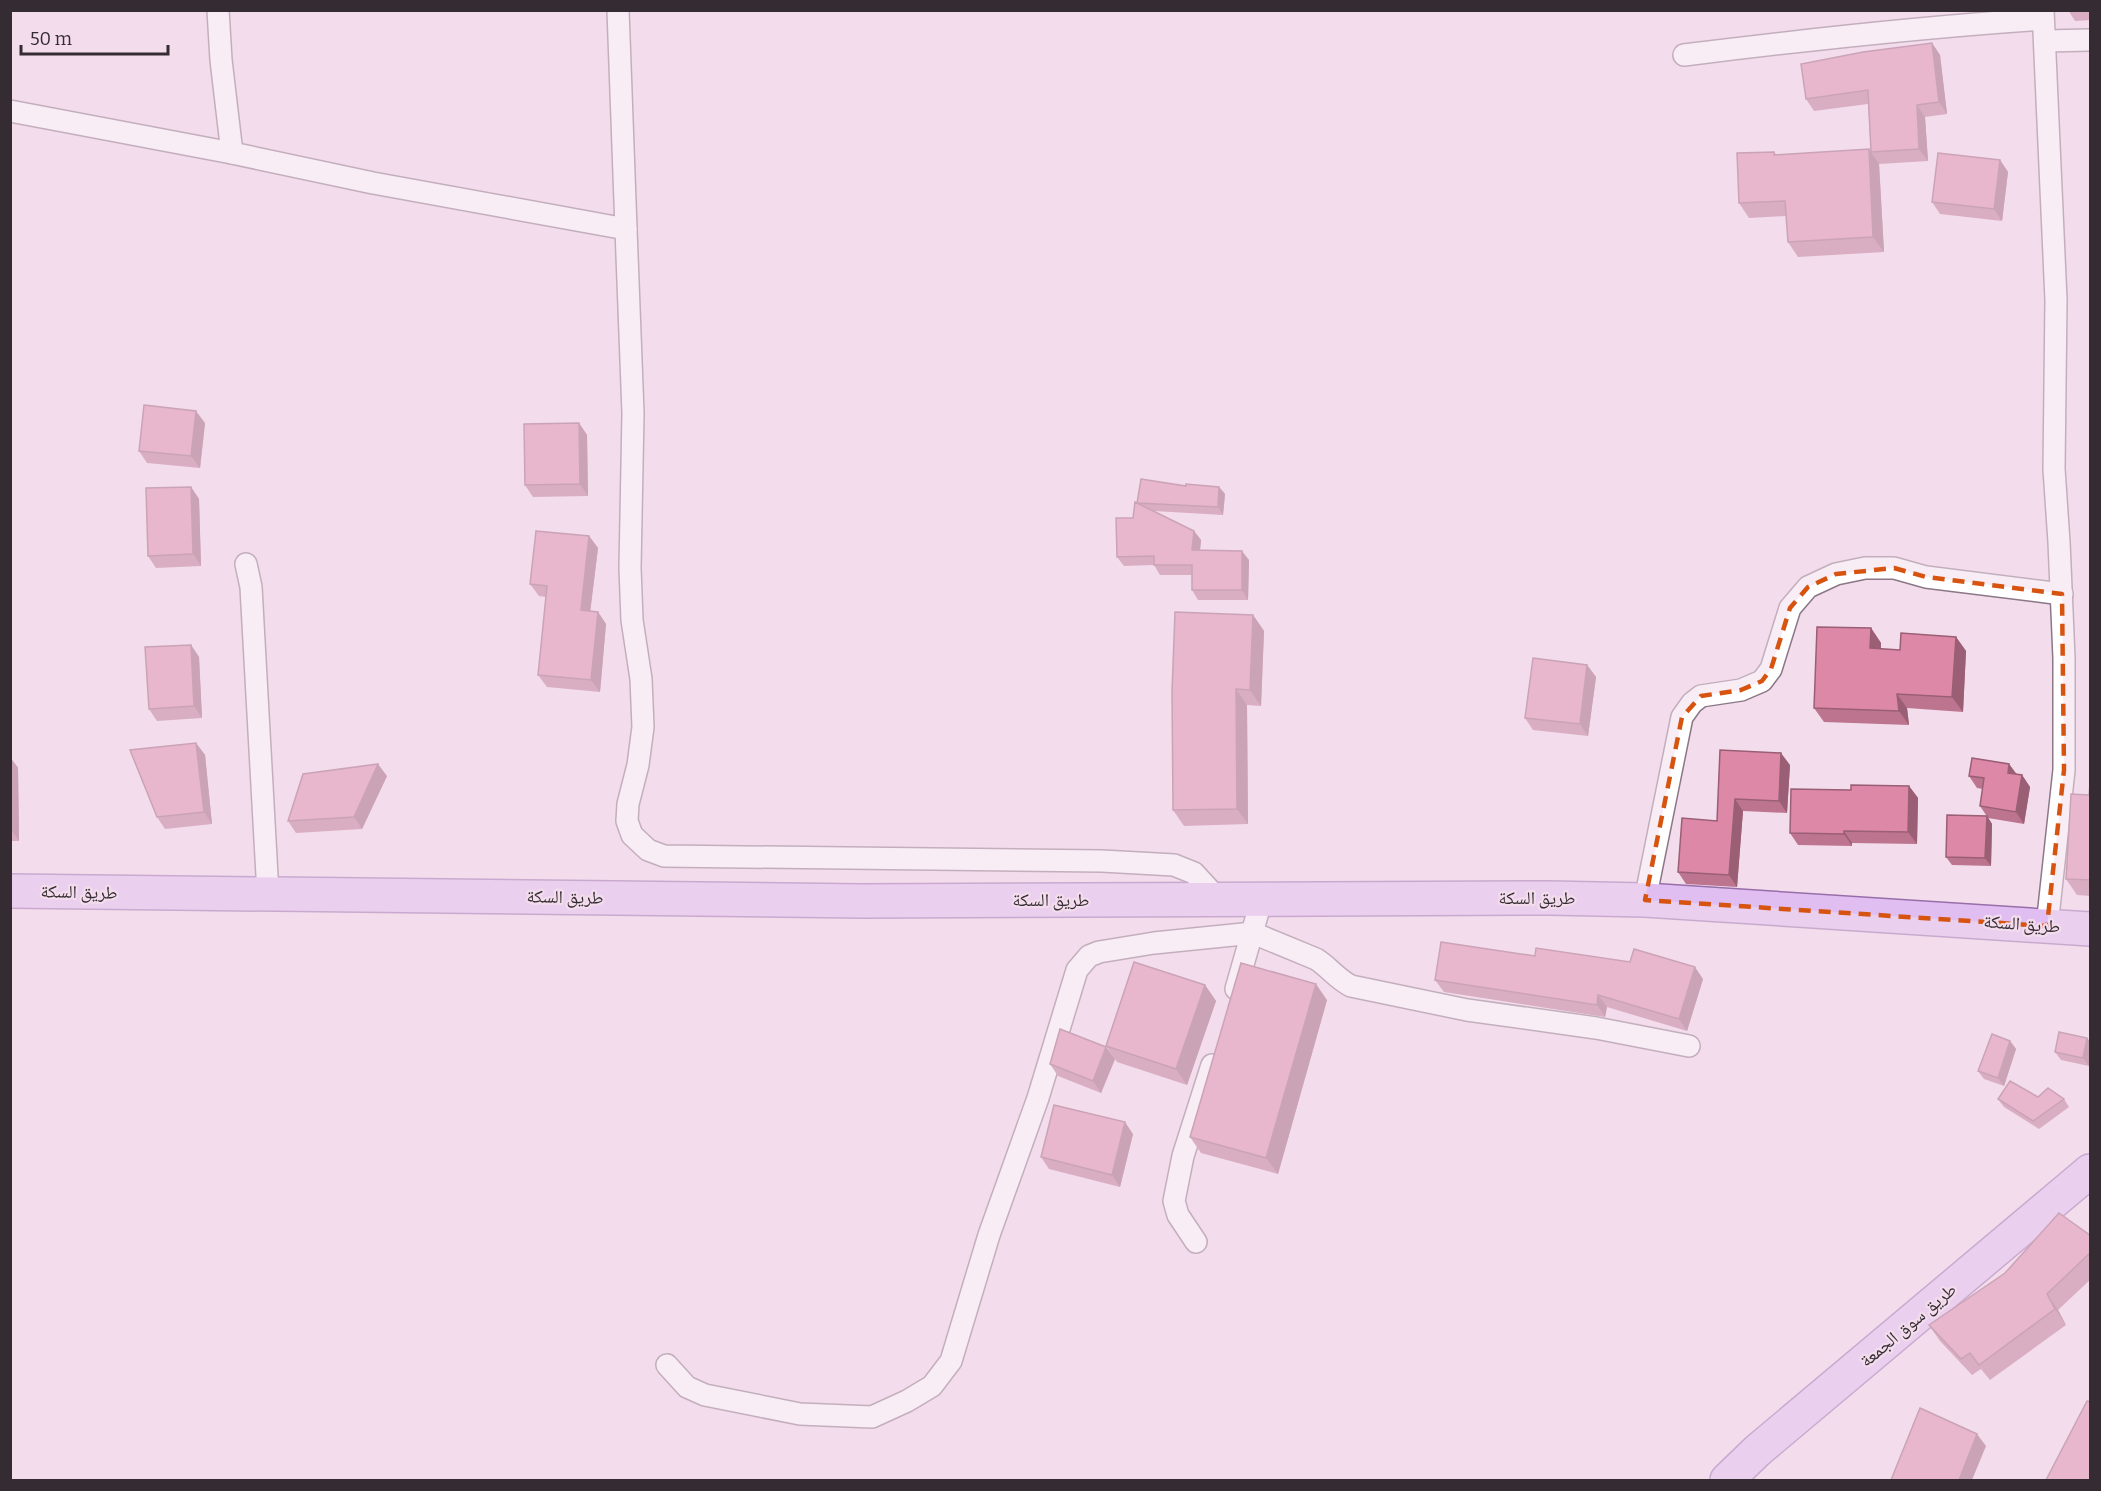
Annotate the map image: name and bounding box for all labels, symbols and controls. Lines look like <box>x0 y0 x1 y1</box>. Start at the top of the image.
scale bar <box>21 18 168 56</box>
text: 50 m <box>30 28 72 50</box>
street label: طريق السكة <box>40 880 118 904</box>
street label: طريق السكة <box>526 885 604 909</box>
street label: طريق السكة <box>1499 887 1575 909</box>
street label: طريق السكة <box>1013 889 1089 911</box>
street label: طريق السكة <box>1983 910 2061 938</box>
street label: طريق سوق الجمعة <box>1855 1278 1961 1372</box>

